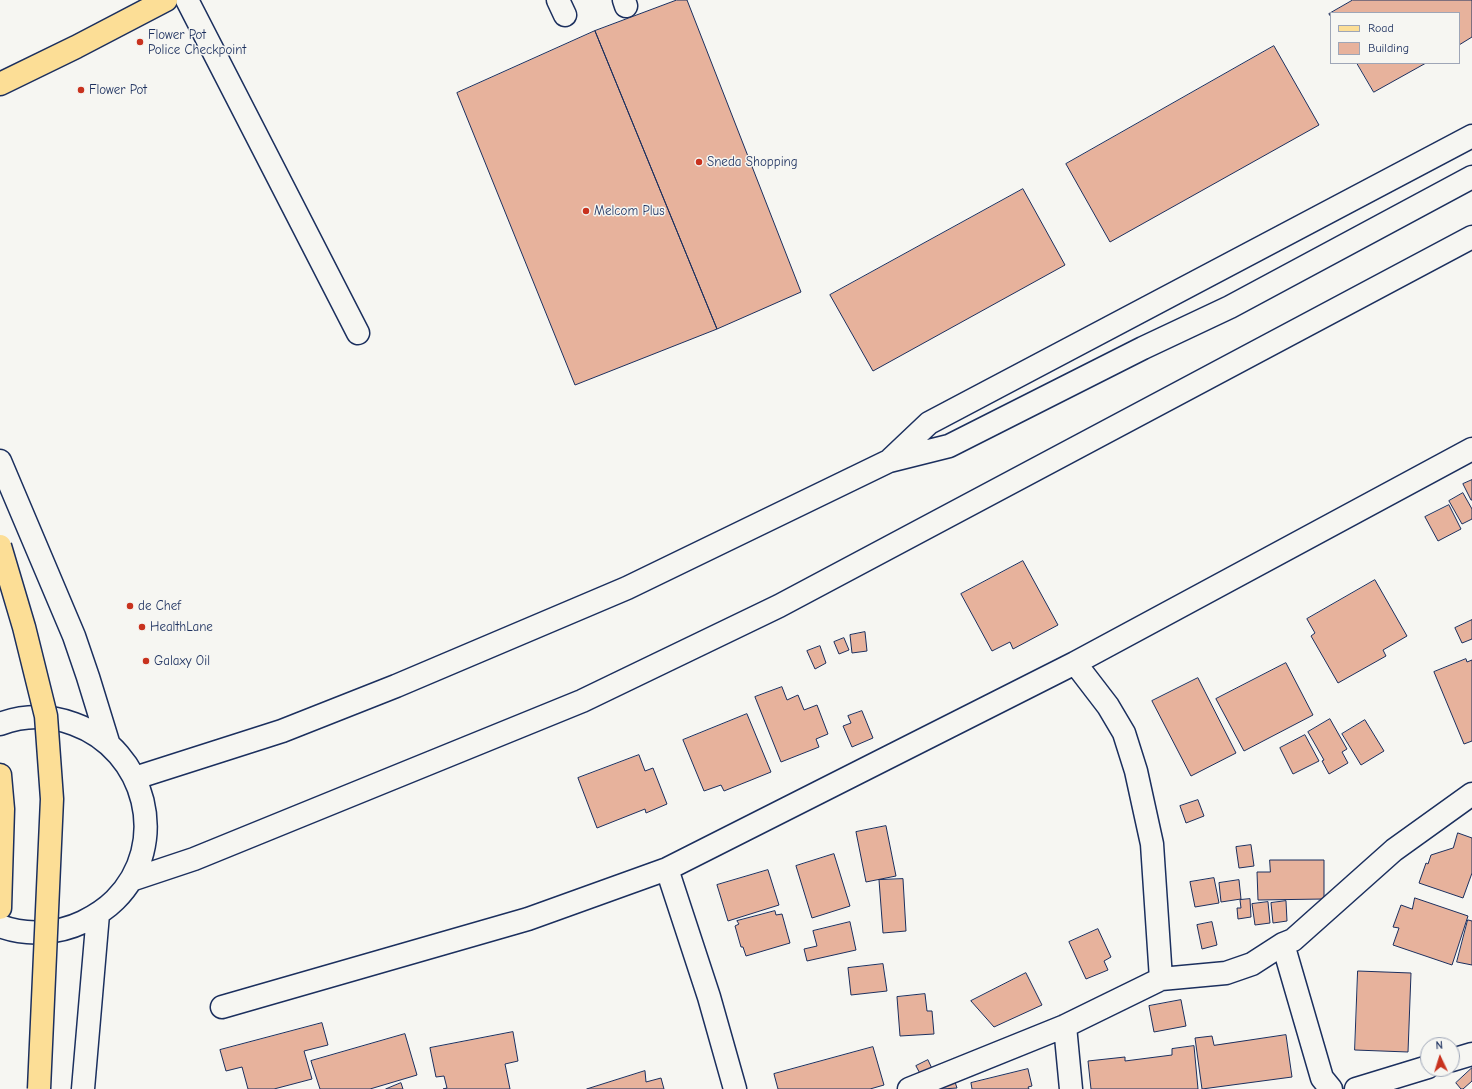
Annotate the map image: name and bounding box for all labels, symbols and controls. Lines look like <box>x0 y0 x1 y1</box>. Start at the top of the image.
legend <box>1330 12 1460 64</box>
text: Road <box>1368 21 1394 35</box>
place label: Flower Pot Police Checkpoint <box>148 27 246 58</box>
marker: Flower Pot Police Checkpoint <box>135 37 145 47</box>
text: Building <box>1368 41 1409 55</box>
place label: Flower Pot <box>89 82 147 98</box>
marker: Flower Pot <box>76 85 86 95</box>
place label: Sneda Shopping <box>707 154 798 170</box>
marker: Sneda Shopping <box>694 157 704 167</box>
place label: Melcom Plus <box>594 203 665 219</box>
marker: Melcom Plus <box>581 206 591 216</box>
place label: de Chef <box>138 598 181 614</box>
marker: de Chef <box>125 601 135 611</box>
place label: HealthLane <box>150 619 213 635</box>
marker: HealthLane <box>137 622 147 632</box>
place label: Galaxy Oil <box>154 653 210 669</box>
marker: Galaxy Oil <box>141 656 151 666</box>
north arrow <box>1420 1037 1460 1077</box>
text: N <box>1435 1039 1443 1052</box>

